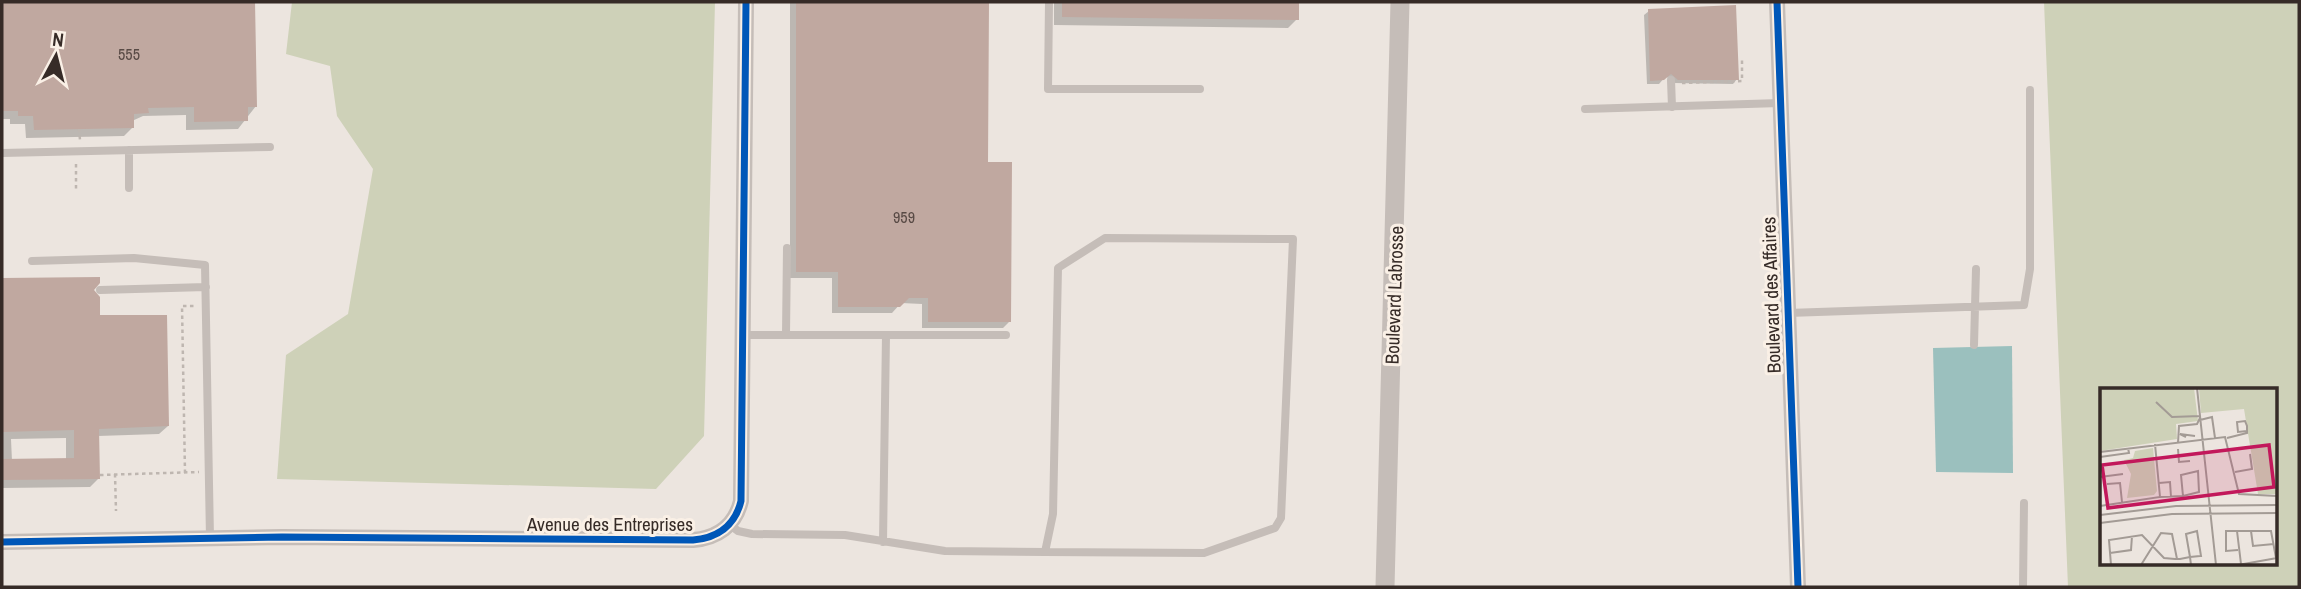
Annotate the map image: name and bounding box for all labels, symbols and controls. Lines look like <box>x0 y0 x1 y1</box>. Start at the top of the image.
north arrow <box>21 21 91 91</box>
text: N <box>51 26 65 53</box>
house number: 555 <box>118 43 140 65</box>
house number: 959 <box>893 206 915 228</box>
street label: Boulevard des Affaires <box>1755 216 1787 374</box>
street label: Boulevard Labrosse <box>1379 225 1409 365</box>
inset map <box>2100 388 2276 564</box>
street label: Avenue des Entreprises <box>526 511 693 537</box>

